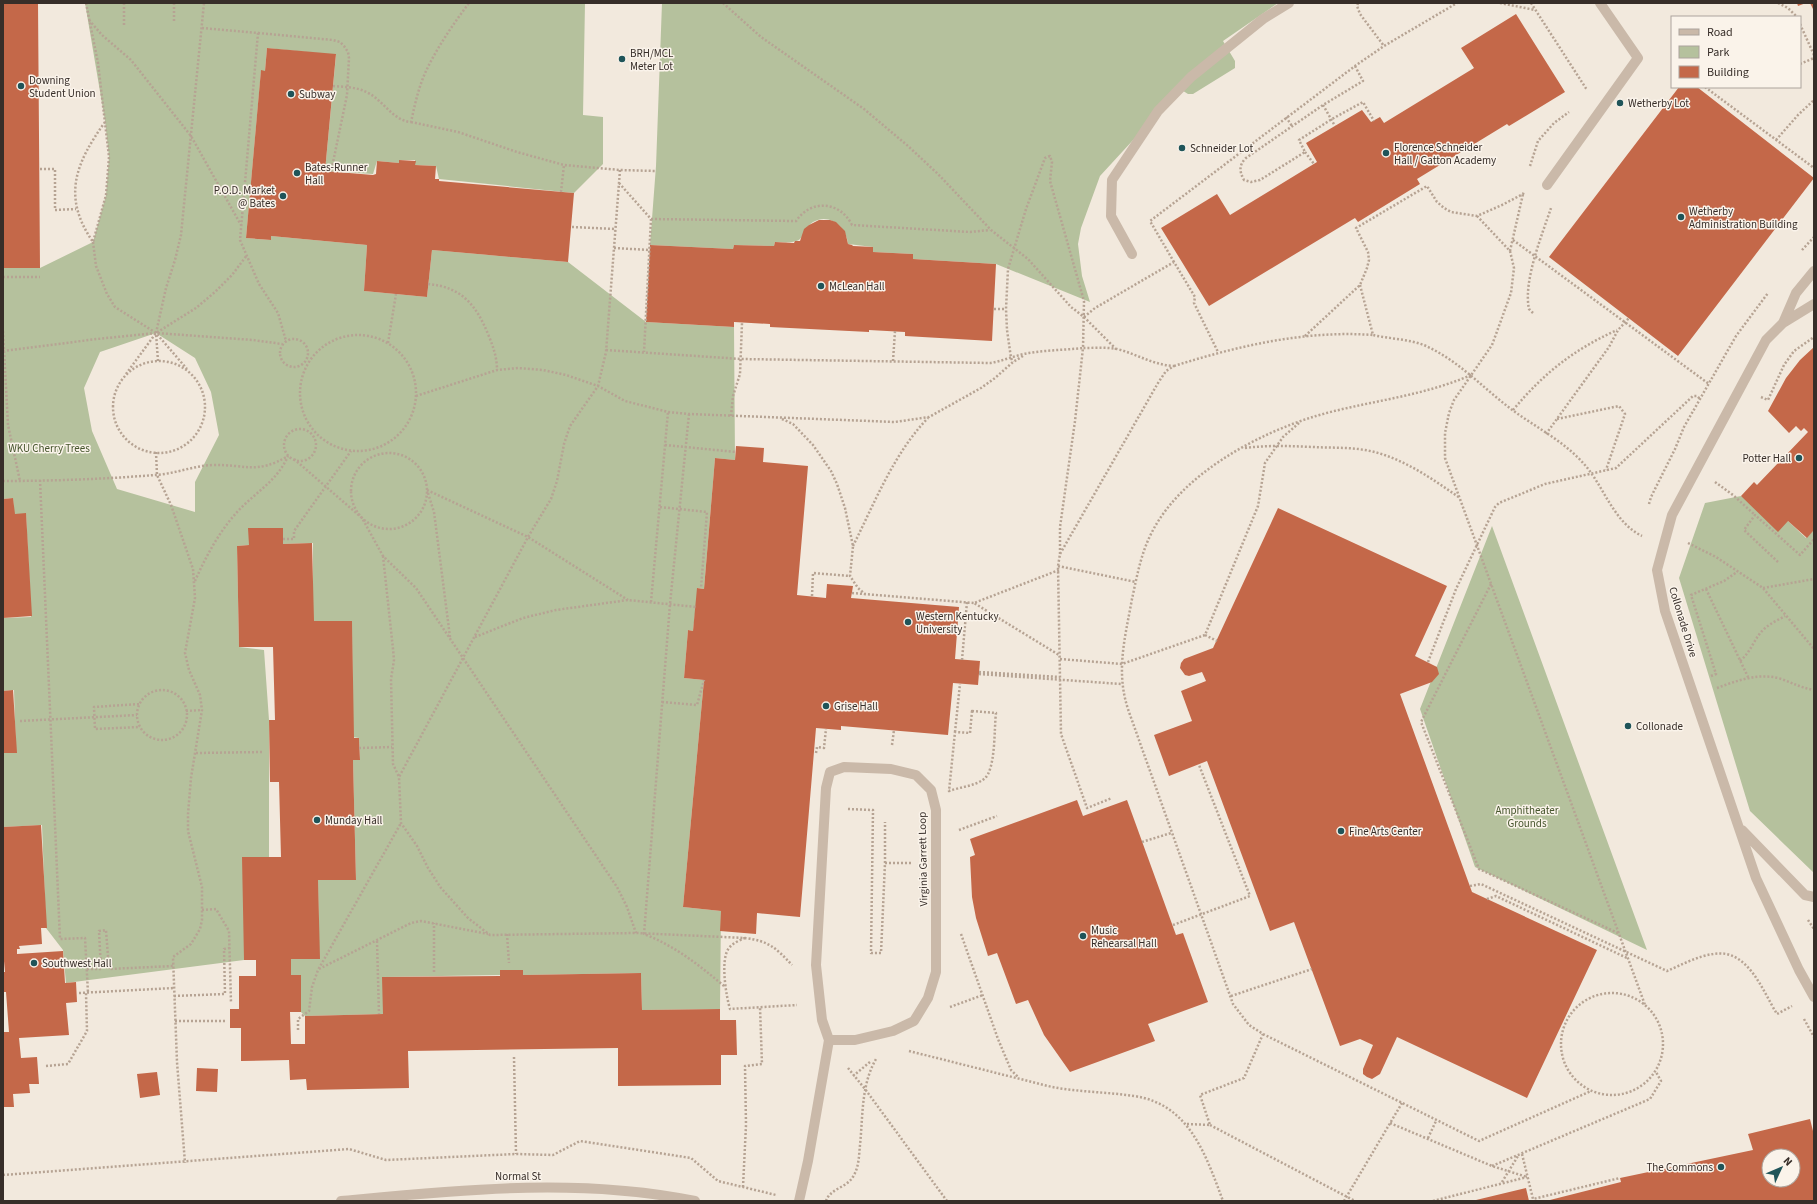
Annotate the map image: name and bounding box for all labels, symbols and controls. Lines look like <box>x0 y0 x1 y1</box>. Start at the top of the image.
legend <box>1671 16 1801 88</box>
text: Road <box>1707 24 1733 41</box>
text: Park <box>1707 44 1729 61</box>
place label: BRH/MCL Meter Lot <box>630 46 674 74</box>
marker: BRH/MCL Meter Lot <box>617 54 627 64</box>
text: Building <box>1707 64 1749 81</box>
place label: Downing Student Union <box>29 73 96 101</box>
marker: Downing Student Union <box>16 81 26 91</box>
place label: Subway <box>299 87 335 102</box>
marker: Subway <box>286 89 296 99</box>
place label: Wetherby Lot <box>1628 96 1689 111</box>
marker: Wetherby Lot <box>1615 98 1625 108</box>
place label: Florence Schneider Hall / Gatton Academy <box>1394 140 1496 168</box>
place label: Schneider Lot <box>1190 141 1254 156</box>
marker: Schneider Lot <box>1177 143 1187 153</box>
marker: Florence Schneider Hall / Gatton Academy <box>1381 148 1391 158</box>
place label: Bates-Runner Hall <box>305 160 368 188</box>
marker: Bates-Runner Hall <box>292 168 302 178</box>
place label: P.O.D. Market @ Bates <box>214 183 275 211</box>
marker: P.O.D. Market @ Bates <box>278 191 288 201</box>
place label: Wetherby Administration Building <box>1689 204 1798 232</box>
marker: Wetherby Administration Building <box>1676 212 1686 222</box>
place label: McLean Hall <box>829 279 885 294</box>
marker: McLean Hall <box>816 281 826 291</box>
park label: WKU Cherry Trees <box>8 441 90 456</box>
place label: Potter Hall <box>1742 451 1791 466</box>
marker: Potter Hall <box>1794 453 1804 463</box>
street label: Collonade Drive <box>1665 585 1701 660</box>
place label: Western Kentucky University <box>916 609 999 637</box>
marker: Western Kentucky University <box>903 617 913 627</box>
place label: Grise Hall <box>834 699 878 714</box>
marker: Grise Hall <box>821 701 831 711</box>
place label: Collonade <box>1636 719 1683 734</box>
marker: Collonade <box>1623 721 1633 731</box>
park label: Amphitheater Grounds <box>1495 803 1559 831</box>
street label: Virginia Garrett Loop <box>915 812 931 906</box>
place label: Munday Hall <box>325 813 383 828</box>
marker: Munday Hall <box>312 815 322 825</box>
place label: Fine Arts Center <box>1349 824 1422 839</box>
marker: Fine Arts Center <box>1336 826 1346 836</box>
place label: Music Rehearsal Hall <box>1091 923 1157 951</box>
marker: Music Rehearsal Hall <box>1078 931 1088 941</box>
place label: Southwest Hall <box>42 956 112 971</box>
marker: Southwest Hall <box>29 958 39 968</box>
north arrow <box>1761 1148 1801 1188</box>
text: N <box>1780 1154 1796 1169</box>
place label: The Commons <box>1646 1160 1713 1175</box>
marker: The Commons <box>1716 1162 1726 1172</box>
street label: Normal St <box>495 1169 541 1184</box>

